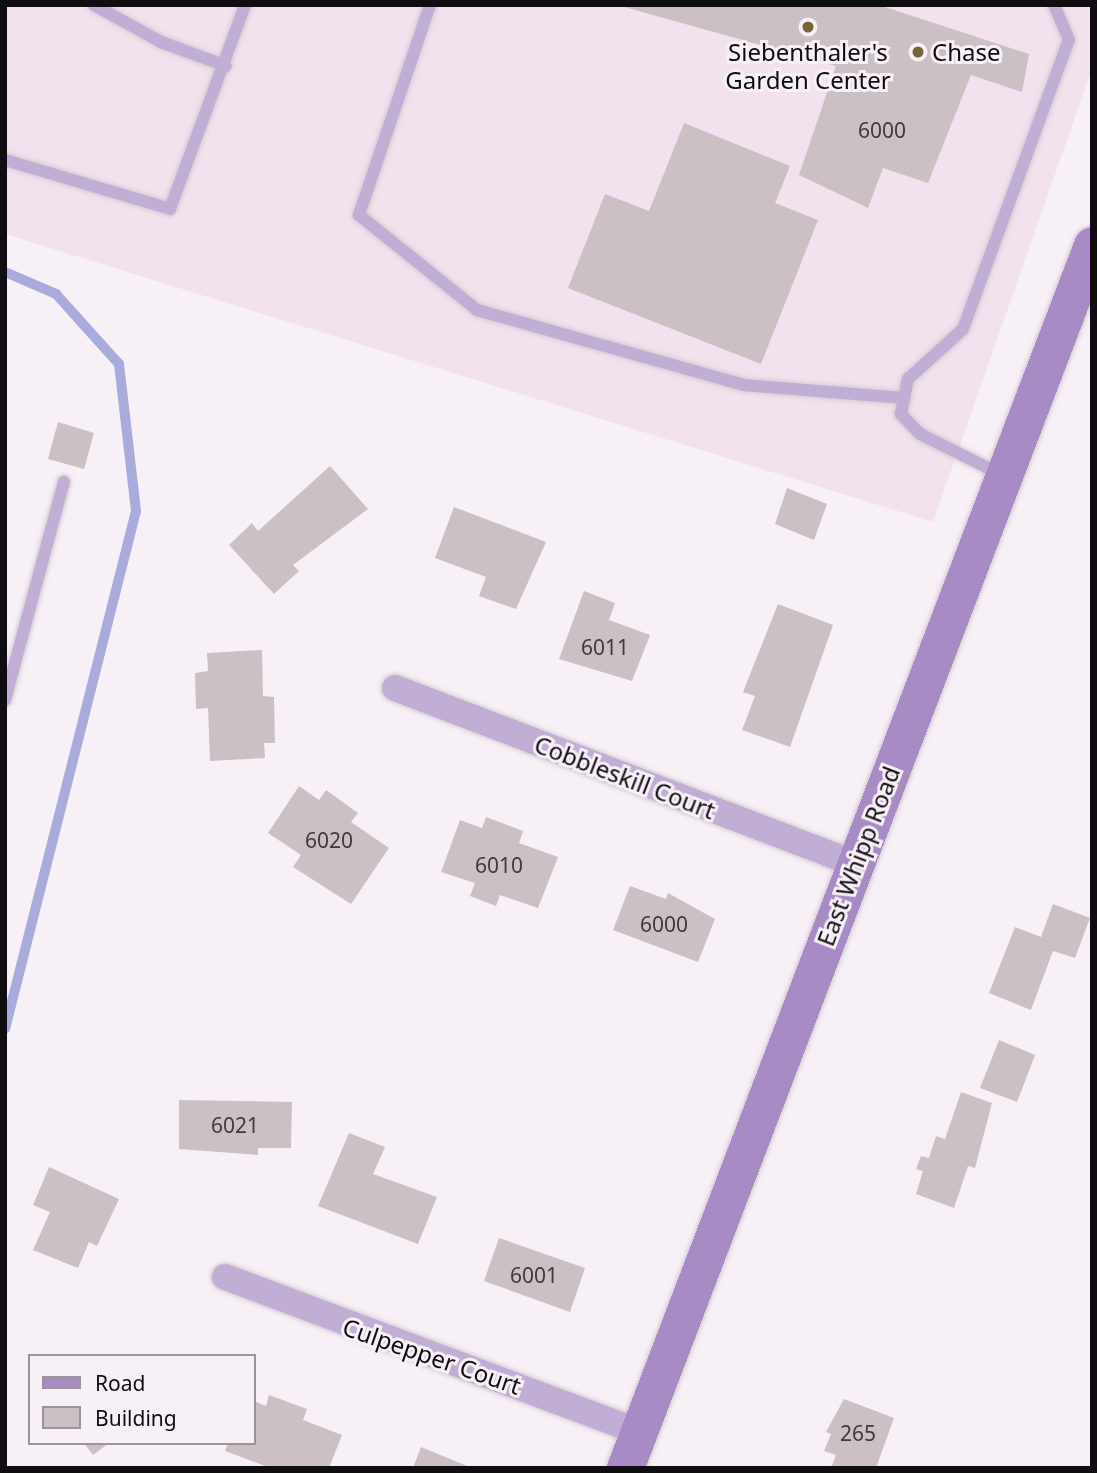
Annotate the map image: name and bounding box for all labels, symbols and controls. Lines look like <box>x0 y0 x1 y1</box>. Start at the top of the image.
marker: Siebenthaler's Garden Center <box>800 19 816 35</box>
place label: Siebenthaler's Garden Center <box>725 38 891 94</box>
place label: Chase <box>932 38 1000 66</box>
marker: Chase <box>910 44 926 60</box>
house number: 6000 <box>858 117 906 143</box>
house number: 6011 <box>581 634 629 660</box>
street label: Cobbleskill Court <box>531 729 719 825</box>
street label: East Whipp Road <box>811 762 905 950</box>
house number: 6020 <box>305 827 353 853</box>
house number: 6010 <box>475 852 523 878</box>
house number: 6000 <box>640 911 688 937</box>
house number: 6021 <box>211 1112 259 1138</box>
house number: 6001 <box>510 1262 558 1288</box>
street label: Culpepper Court <box>339 1312 525 1400</box>
legend <box>28 1354 256 1445</box>
text: Road <box>95 1369 145 1397</box>
text: Building <box>95 1404 177 1432</box>
house number: 265 <box>840 1420 876 1446</box>

